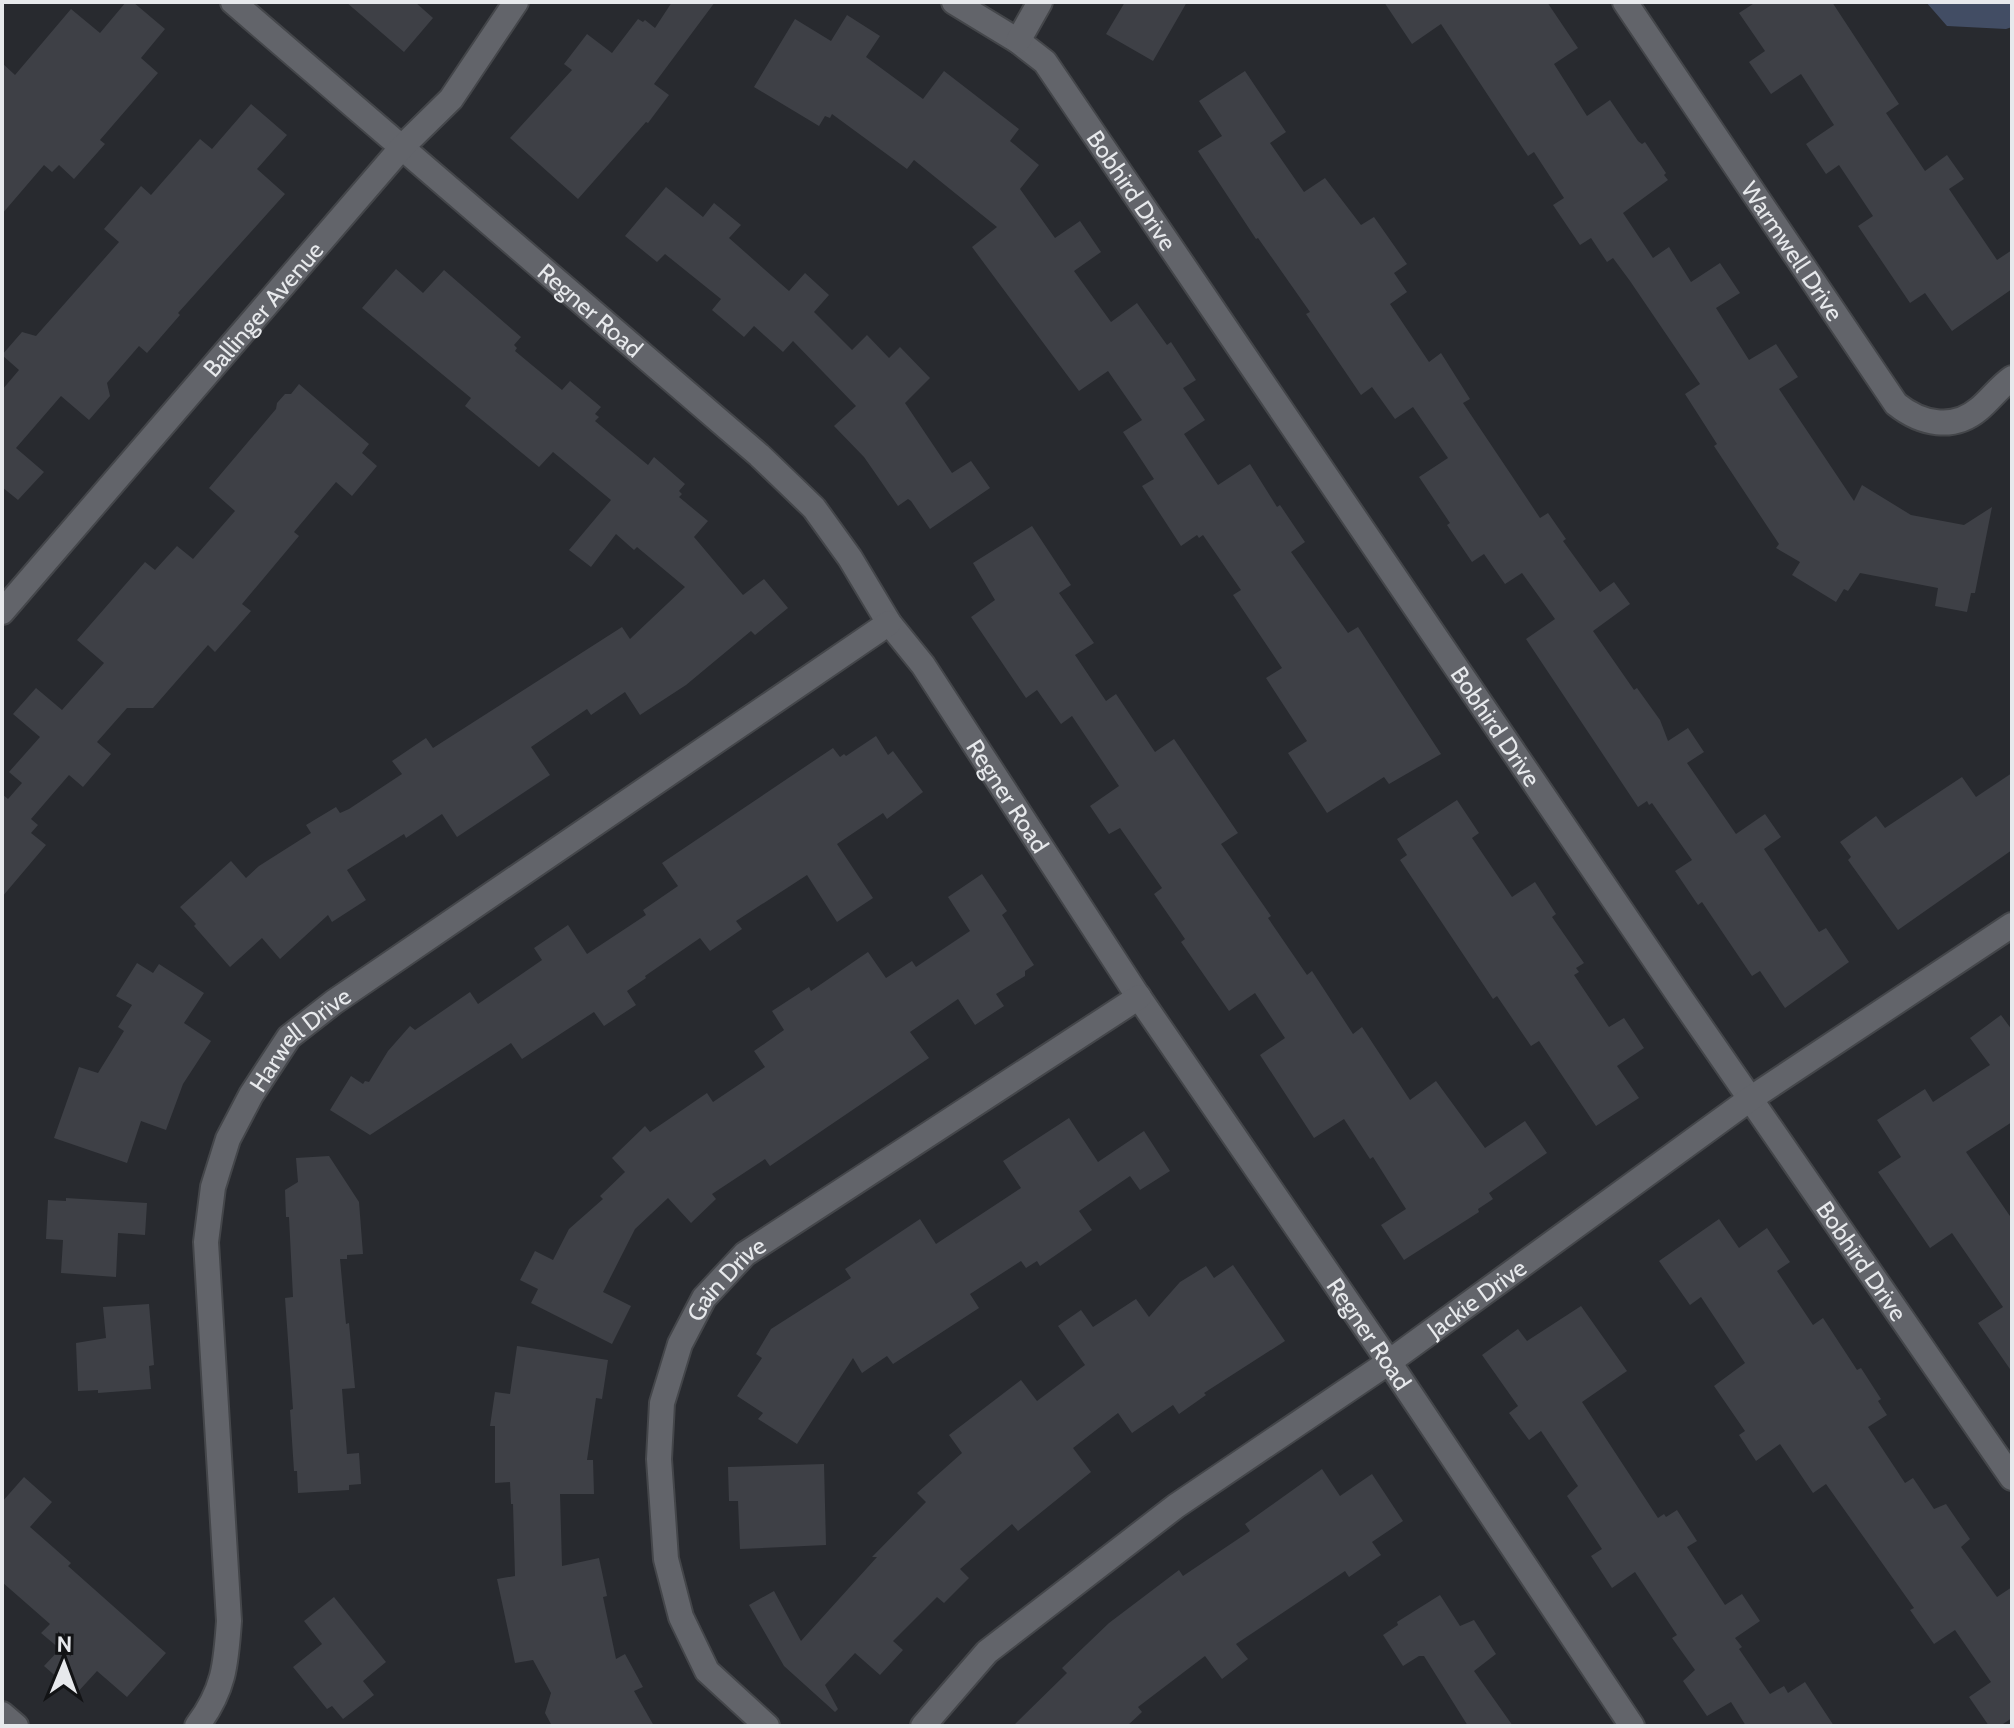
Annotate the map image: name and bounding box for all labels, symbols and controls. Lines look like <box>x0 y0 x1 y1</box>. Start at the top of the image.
street label: Bobhird Drive <box>1081 125 1183 256</box>
street label: Warmwell Drive <box>1735 176 1850 326</box>
street label: Ballinger Avenue <box>197 235 329 382</box>
street label: Regner Road <box>532 257 649 363</box>
street label: Bobhird Drive <box>1445 661 1547 792</box>
street label: Regner Road <box>961 734 1055 858</box>
street label: Harwell Drive <box>243 981 356 1097</box>
street label: Bobhird Drive <box>1811 1195 1913 1326</box>
street label: Gain Drive <box>680 1230 771 1326</box>
street label: Jackie Drive <box>1420 1252 1532 1345</box>
street label: Regner Road <box>1321 1272 1418 1395</box>
north arrow <box>24 1624 104 1704</box>
text: N <box>56 1631 72 1658</box>

